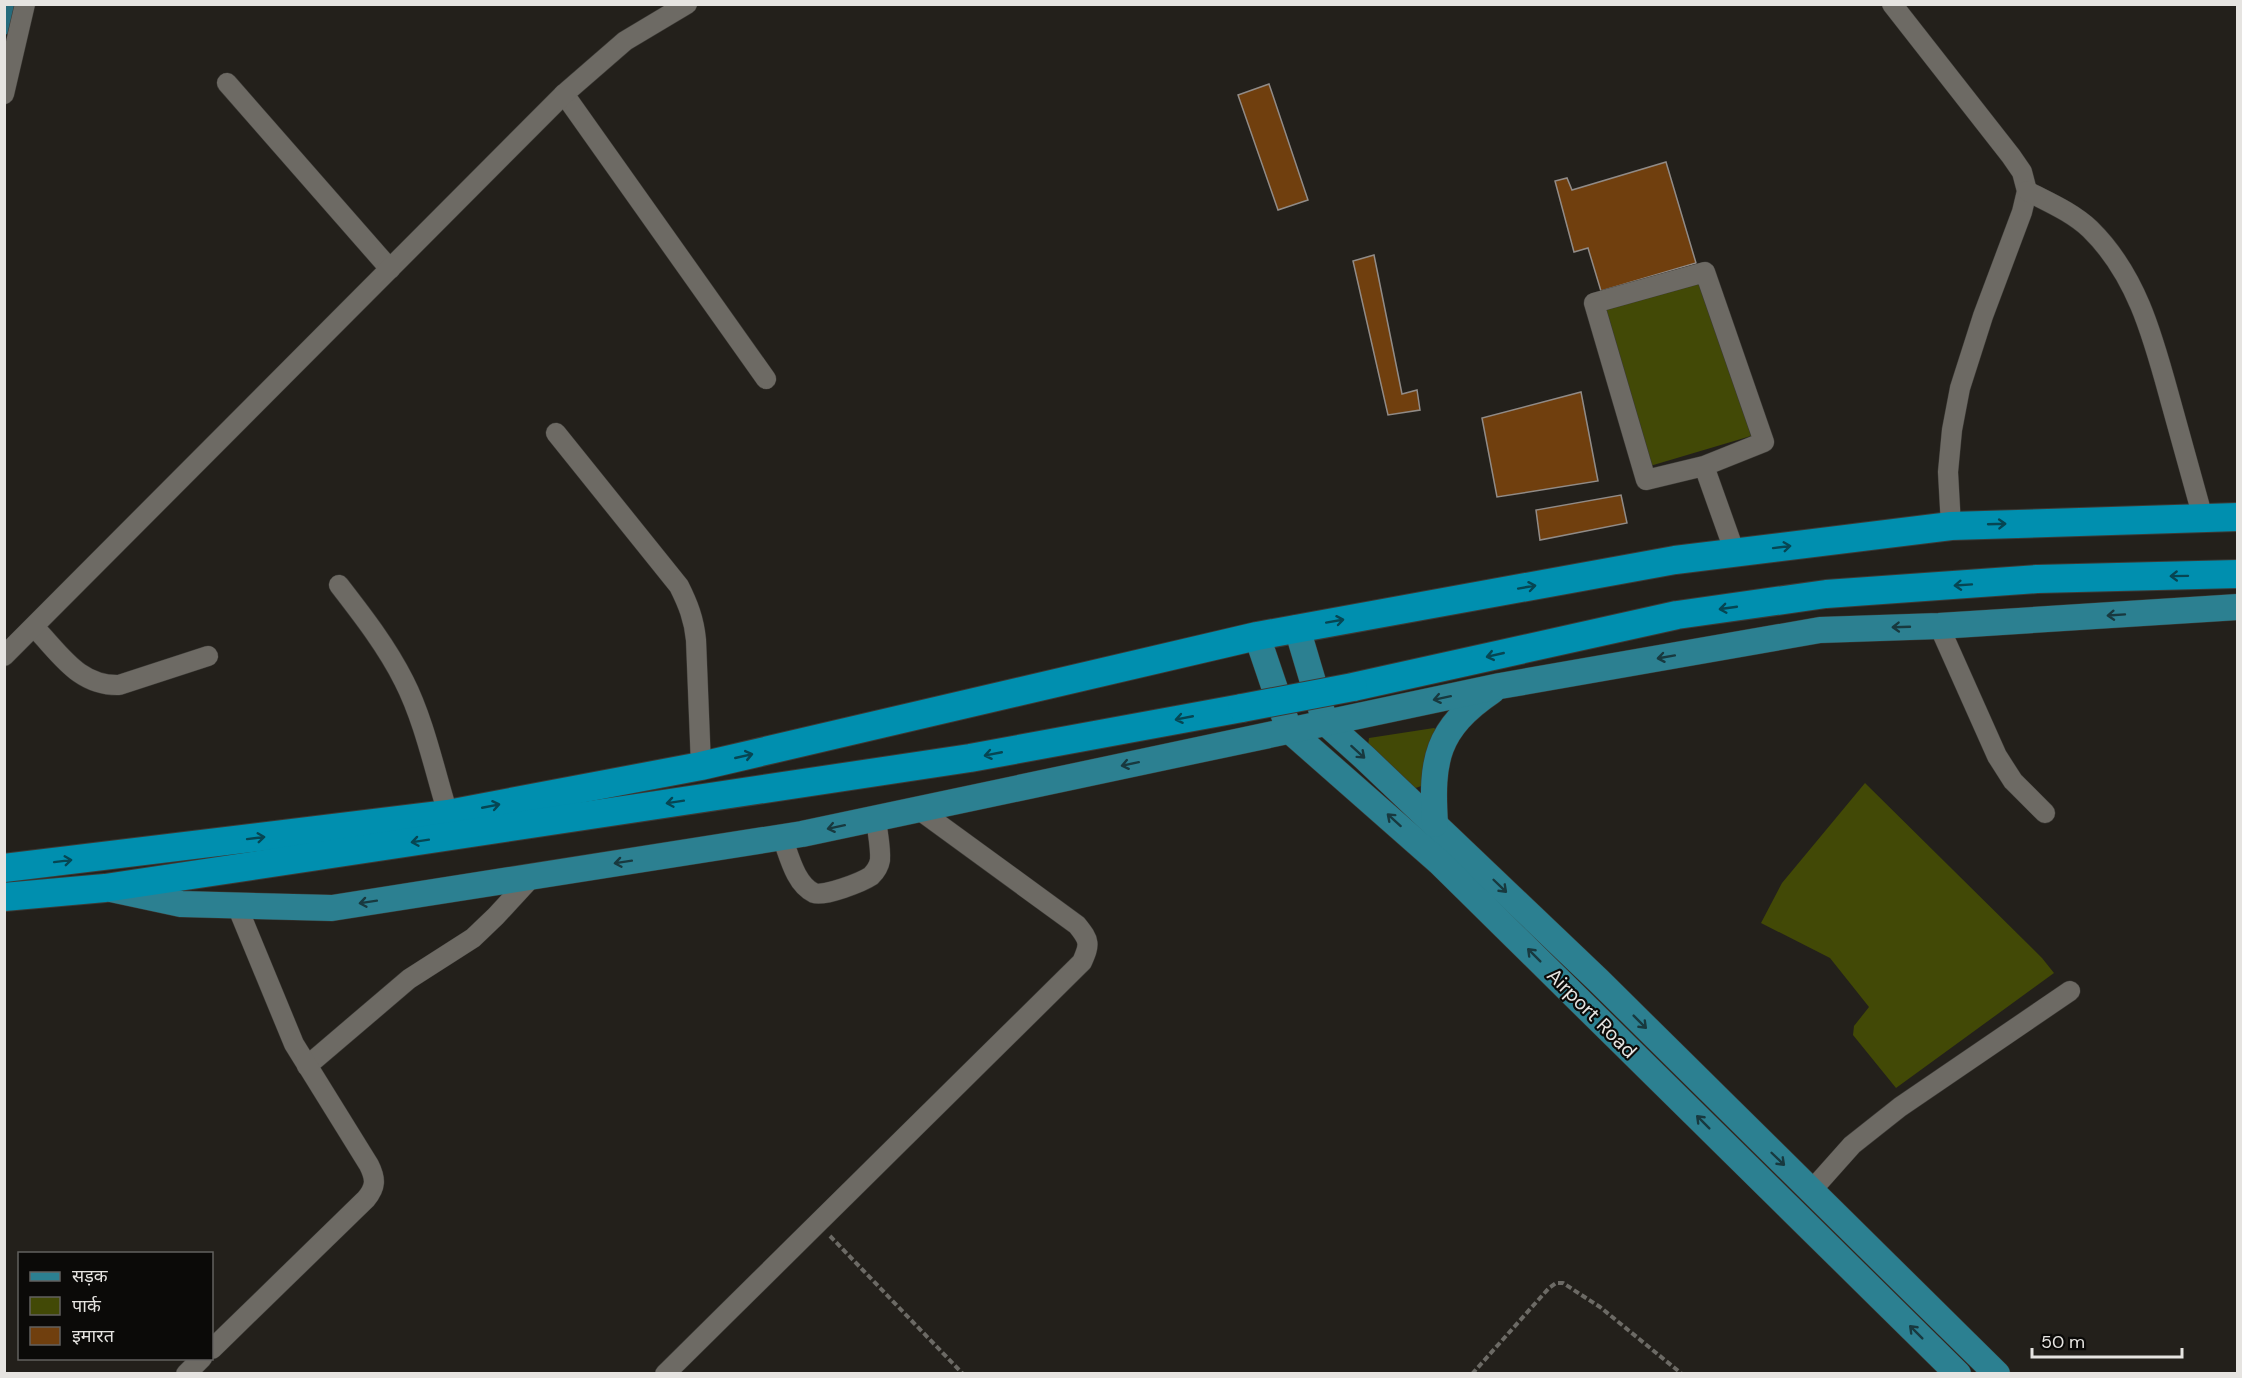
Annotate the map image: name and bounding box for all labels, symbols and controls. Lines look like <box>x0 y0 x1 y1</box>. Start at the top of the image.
one-way arrow <box>1986 519 2006 530</box>
one-way arrow <box>1772 541 1791 552</box>
one-way arrow <box>2170 570 2190 582</box>
one-way arrow <box>1954 579 1974 590</box>
one-way arrow <box>1517 581 1536 592</box>
one-way arrow <box>1718 602 1738 613</box>
one-way arrow <box>2107 609 2127 620</box>
one-way arrow <box>1325 616 1345 627</box>
one-way arrow <box>1891 622 1911 633</box>
one-way arrow <box>1486 650 1506 661</box>
one-way arrow <box>1657 652 1676 663</box>
one-way arrow <box>1433 693 1453 704</box>
one-way arrow <box>1175 713 1195 724</box>
one-way arrow <box>1350 745 1365 759</box>
one-way arrow <box>734 749 753 761</box>
one-way arrow <box>983 749 1003 760</box>
one-way arrow <box>1120 759 1140 770</box>
one-way arrow <box>666 797 686 808</box>
one-way arrow <box>481 800 500 811</box>
one-way arrow <box>1386 813 1401 827</box>
one-way arrow <box>827 822 846 833</box>
one-way arrow <box>246 832 266 843</box>
one-way arrow <box>411 835 430 846</box>
one-way arrow <box>52 855 72 866</box>
one-way arrow <box>614 857 633 868</box>
one-way arrow <box>1492 879 1507 893</box>
one-way arrow <box>359 897 379 908</box>
one-way arrow <box>1526 948 1541 963</box>
street label: Airport Road <box>1541 962 1643 1064</box>
one-way arrow <box>1632 1014 1647 1029</box>
one-way arrow <box>1695 1114 1710 1129</box>
one-way arrow <box>1771 1152 1786 1166</box>
legend <box>18 1252 213 1360</box>
text: सड़क <box>72 1264 109 1288</box>
text: पार्क <box>72 1294 102 1318</box>
scale bar <box>2032 1321 2182 1359</box>
text: इमारत <box>72 1324 115 1348</box>
one-way arrow <box>1909 1325 1924 1340</box>
text: 50 m <box>2041 1330 2085 1354</box>

